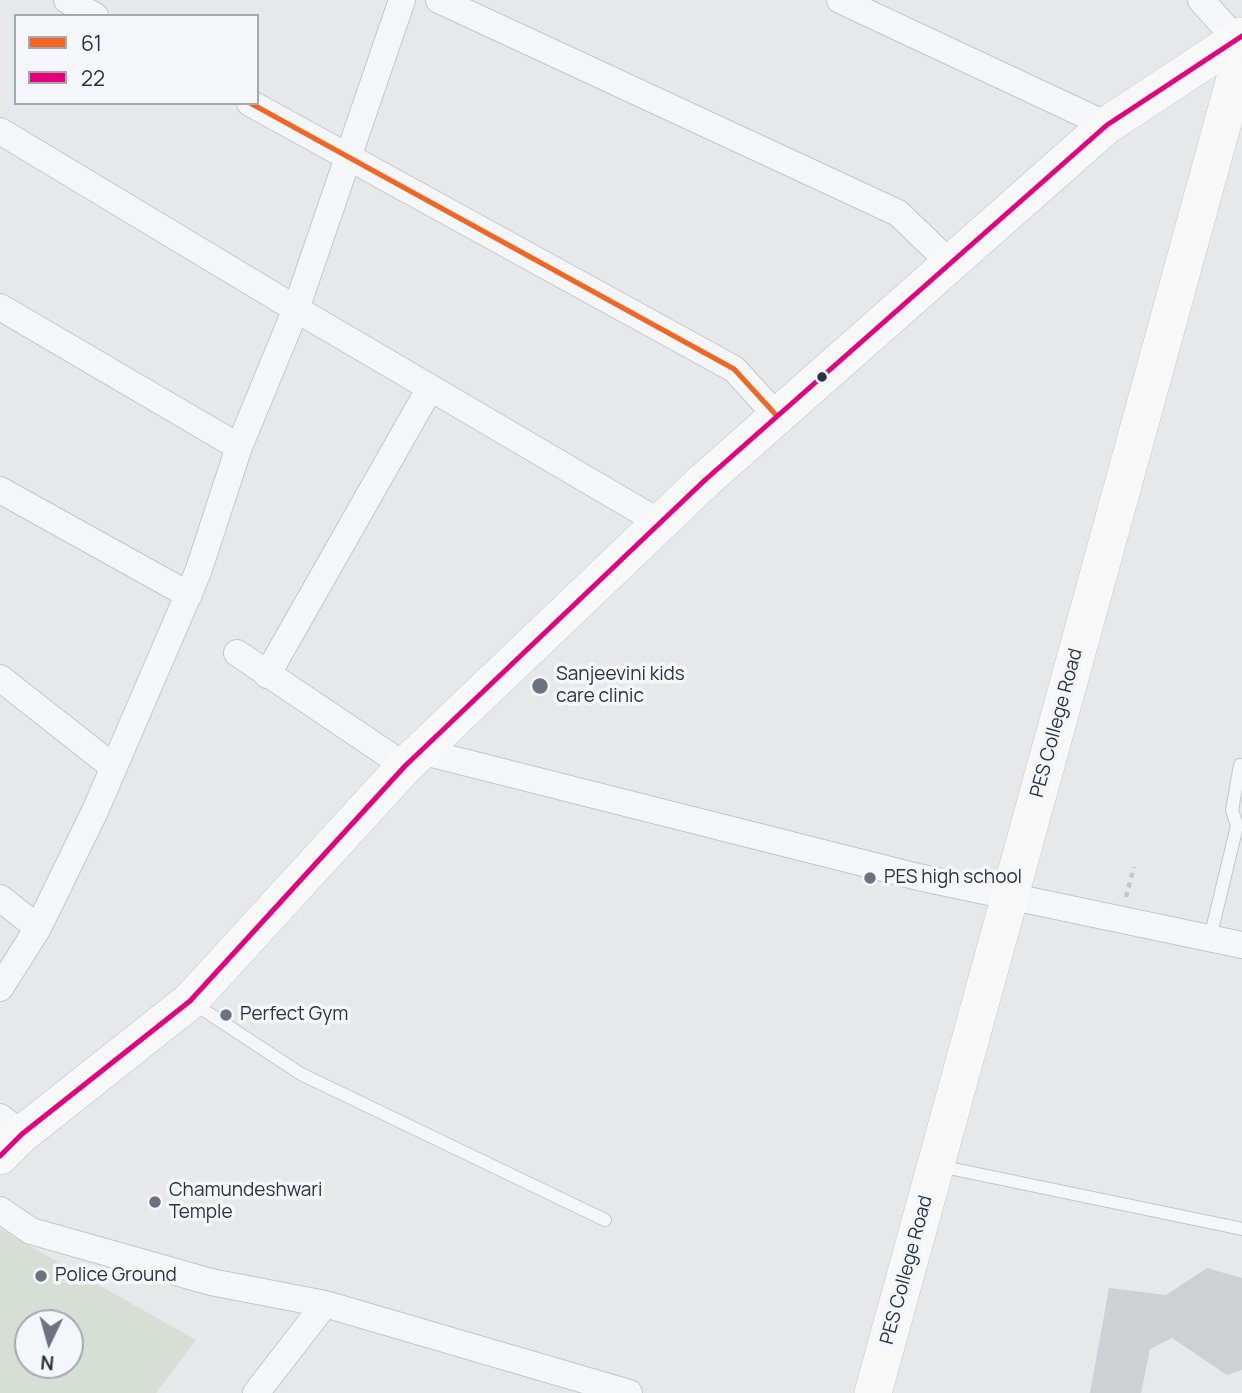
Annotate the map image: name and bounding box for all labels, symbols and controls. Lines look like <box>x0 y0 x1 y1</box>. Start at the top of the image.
legend <box>14 14 259 105</box>
text: 61 <box>81 29 102 57</box>
text: 22 <box>81 64 105 92</box>
unlabelled marker <box>815 370 829 384</box>
street label: PES College Road <box>1026 646 1088 800</box>
place label: Sanjeevini kids care clinic <box>556 664 685 708</box>
marker: Sanjeevini kids care clinic <box>530 676 550 696</box>
place label: PES high school <box>884 867 1022 889</box>
marker: PES high school <box>862 870 878 886</box>
place label: Perfect Gym <box>240 1004 348 1026</box>
marker: Perfect Gym <box>218 1007 234 1023</box>
place label: Chamundeshwari Temple <box>169 1180 323 1224</box>
street label: PES College Road <box>876 1193 938 1347</box>
marker: Chamundeshwari Temple <box>147 1194 163 1210</box>
place label: Police Ground <box>55 1265 177 1287</box>
marker: Police Ground <box>33 1268 49 1284</box>
north arrow <box>14 1309 84 1379</box>
text: N <box>39 1349 55 1376</box>

